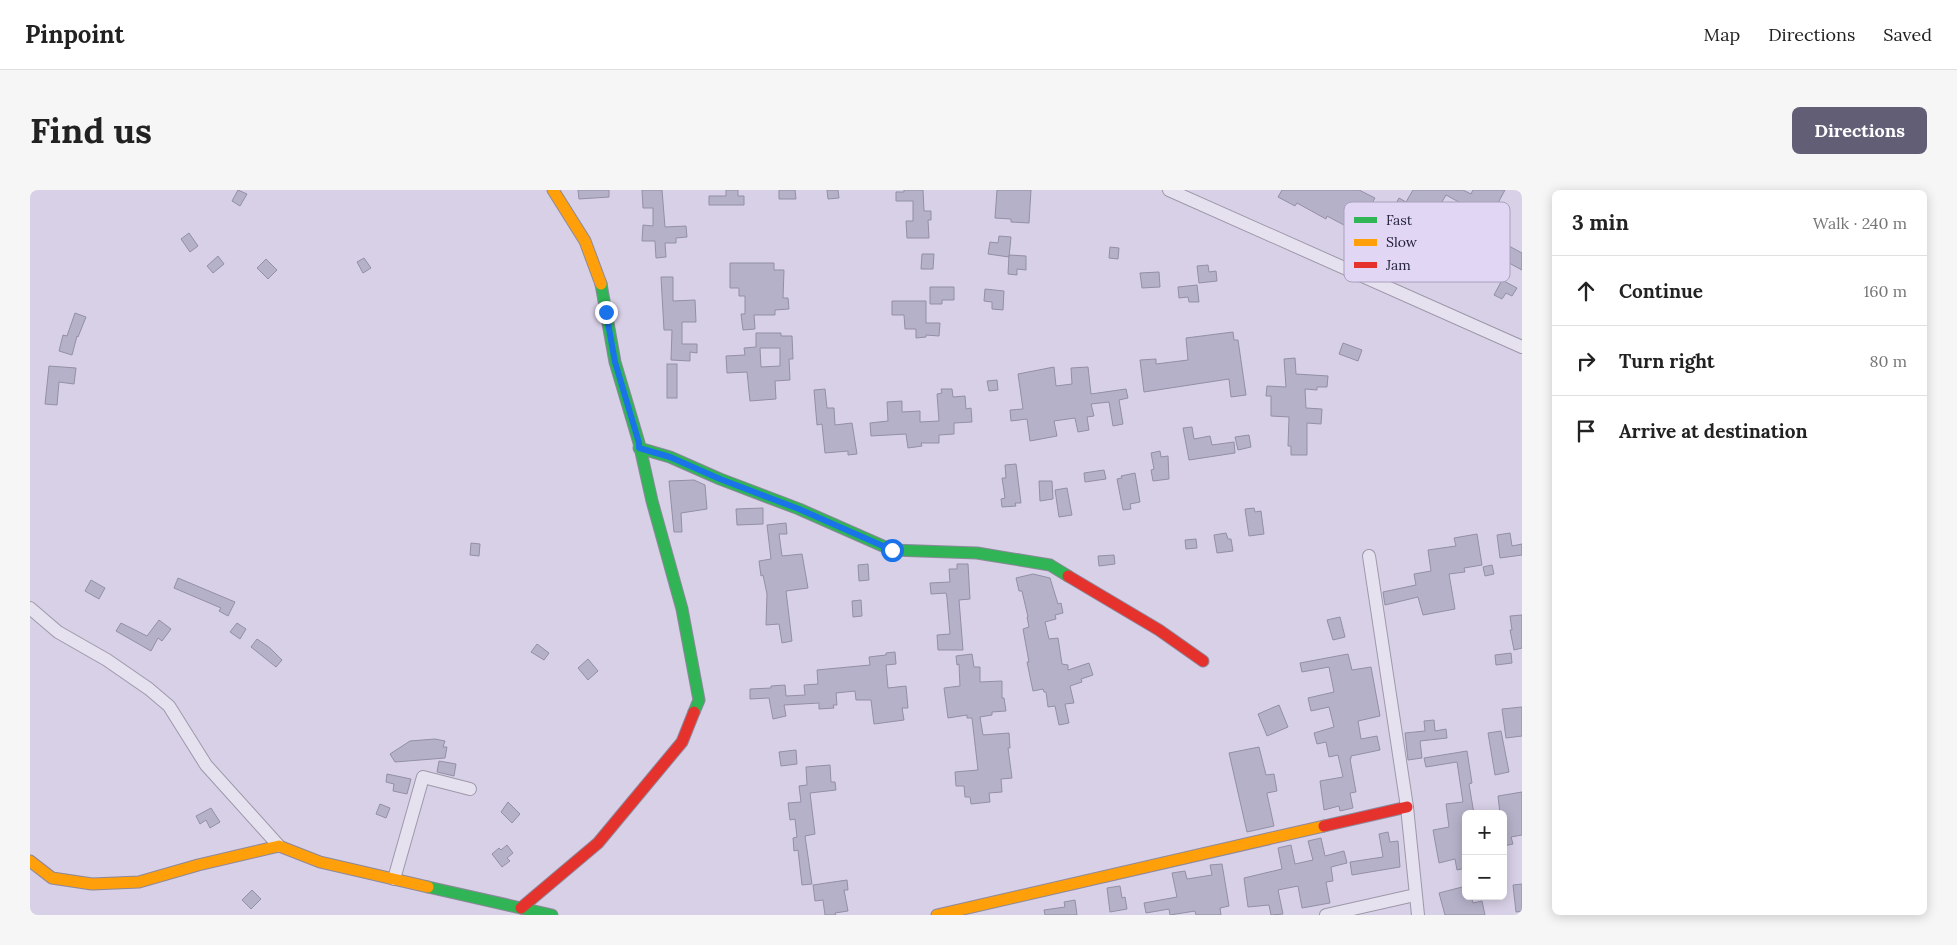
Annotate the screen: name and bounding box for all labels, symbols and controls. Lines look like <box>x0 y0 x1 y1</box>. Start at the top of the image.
text: Pinpoint <box>25 19 124 50</box>
text: Map <box>1704 23 1740 46</box>
text: Directions <box>1768 23 1855 46</box>
text: Saved <box>1883 23 1932 46</box>
button: Directions <box>1792 107 1927 154</box>
text: Find us <box>30 108 152 153</box>
legend <box>1344 202 1510 282</box>
text: 3 min <box>1572 209 1629 236</box>
text: Fast <box>1386 211 1413 229</box>
text: Walk · 240 m <box>1813 213 1907 233</box>
text: Slow <box>1386 233 1418 251</box>
text: Jam <box>1385 256 1411 274</box>
icon: ahead <box>1572 277 1600 305</box>
text: Continue <box>1619 279 1703 303</box>
text: 160 m <box>1863 281 1907 301</box>
route end <box>595 301 618 324</box>
icon: right <box>1572 347 1600 375</box>
text: Turn right <box>1619 349 1715 373</box>
text: 80 m <box>1870 351 1907 371</box>
icon: arrive <box>1572 417 1600 445</box>
text: Arrive at destination <box>1619 419 1808 443</box>
route start <box>881 539 904 562</box>
map controls <box>1462 810 1507 900</box>
button: + <box>1462 810 1507 855</box>
button: − <box>1462 855 1507 900</box>

